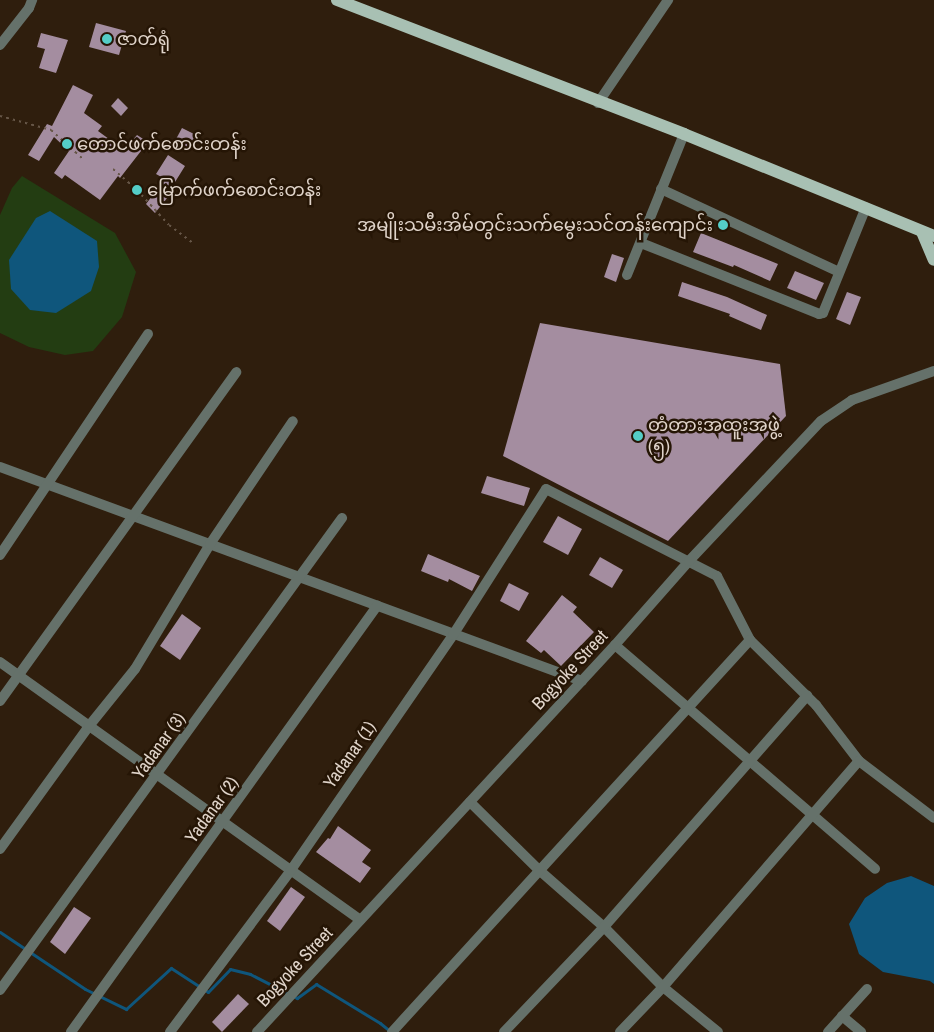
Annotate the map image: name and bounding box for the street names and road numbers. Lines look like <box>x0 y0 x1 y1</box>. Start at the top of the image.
street label: Bogyoke Street <box>528 626 612 714</box>
street label: Yadanar (3) <box>128 709 190 783</box>
street label: Yadanar (1) <box>319 717 381 793</box>
street label: Yadanar (2) <box>181 773 243 847</box>
street label: Bogyoke Street <box>253 923 337 1011</box>

